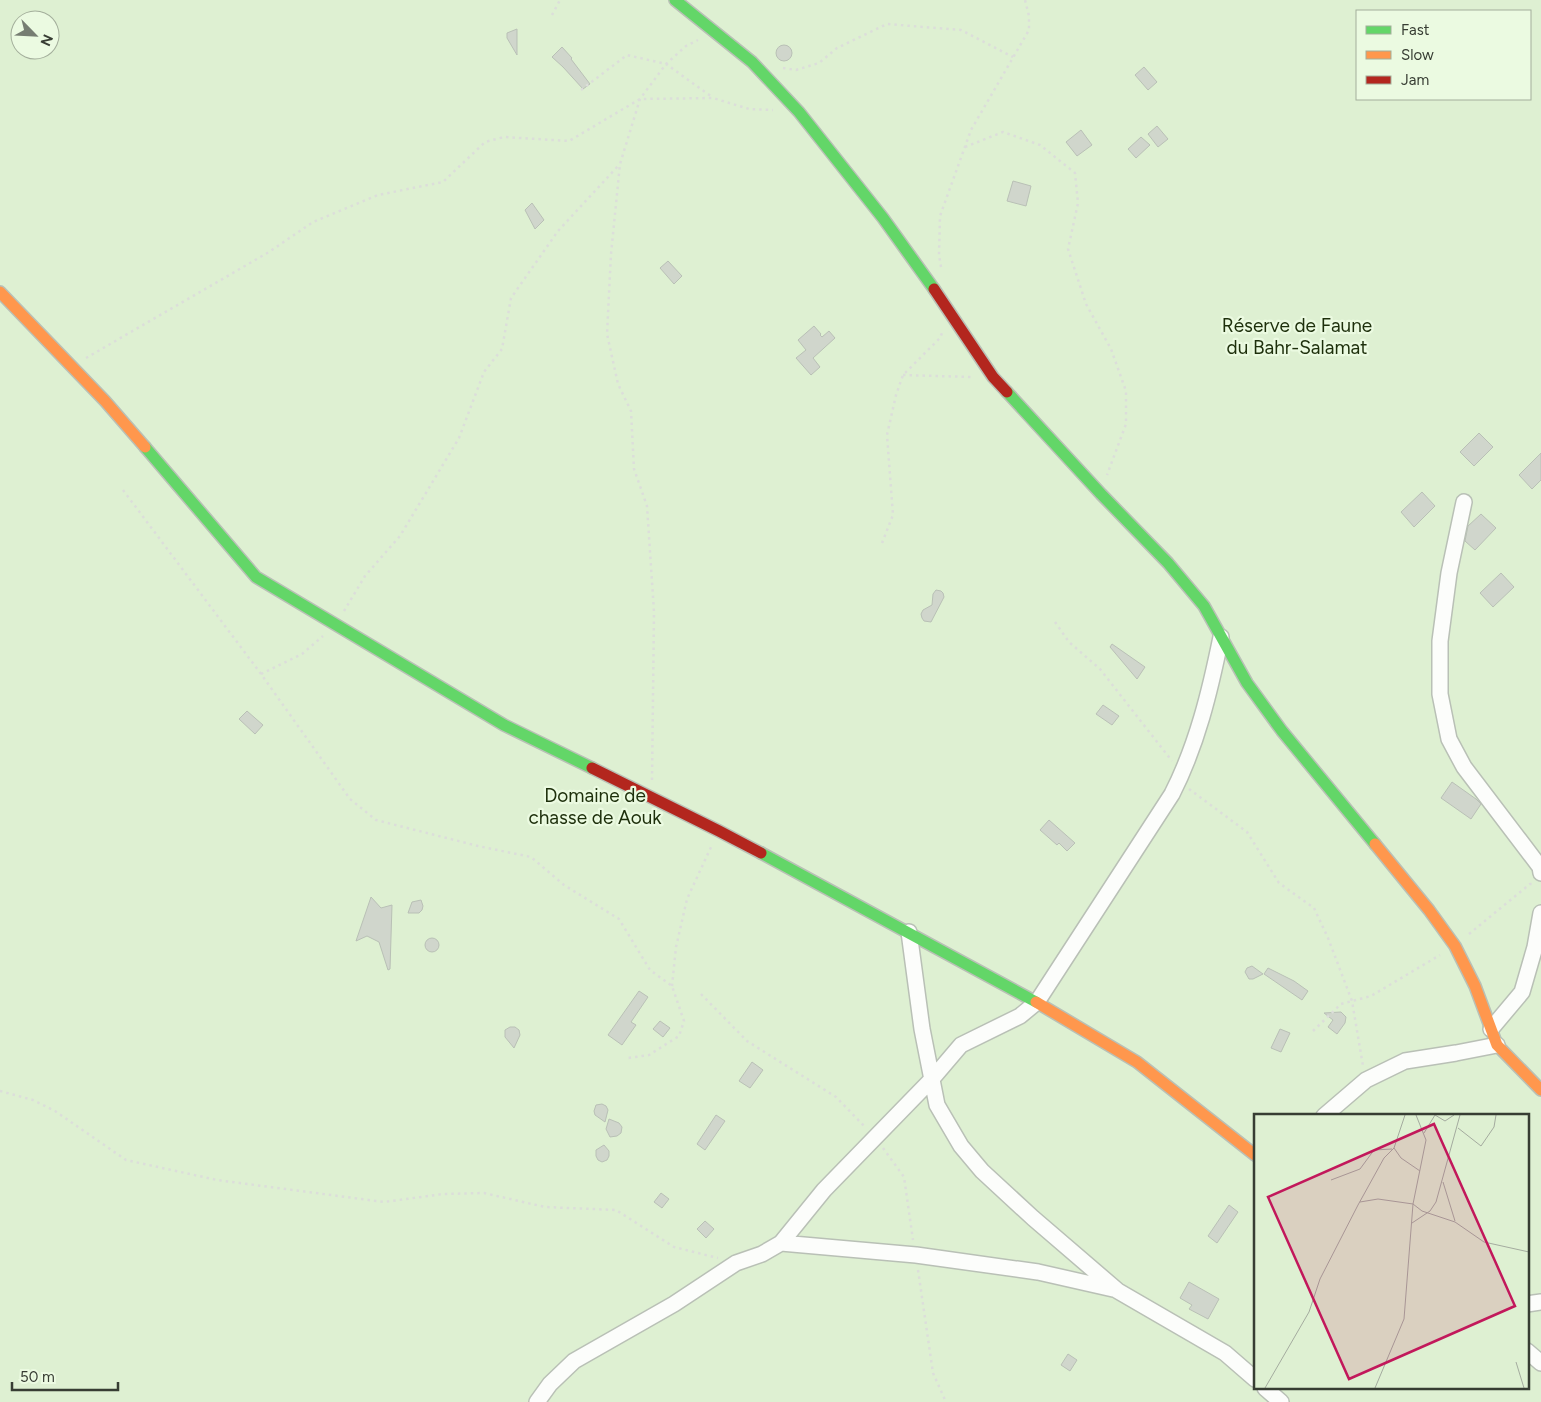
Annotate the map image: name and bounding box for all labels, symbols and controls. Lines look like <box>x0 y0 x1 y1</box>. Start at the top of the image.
north arrow <box>10 10 60 60</box>
legend <box>1356 10 1531 100</box>
text: Fast <box>1401 21 1430 39</box>
text: N <box>36 32 56 48</box>
text: Slow <box>1401 46 1434 64</box>
text: Jam <box>1401 71 1429 89</box>
park label: Réserve de Faune du Bahr-Salamat <box>1222 314 1372 359</box>
park label: Domaine de chasse de Aouk <box>528 784 662 829</box>
inset map <box>1254 1114 1528 1390</box>
scale bar <box>12 1360 119 1392</box>
text: 50 m <box>20 1368 55 1386</box>

